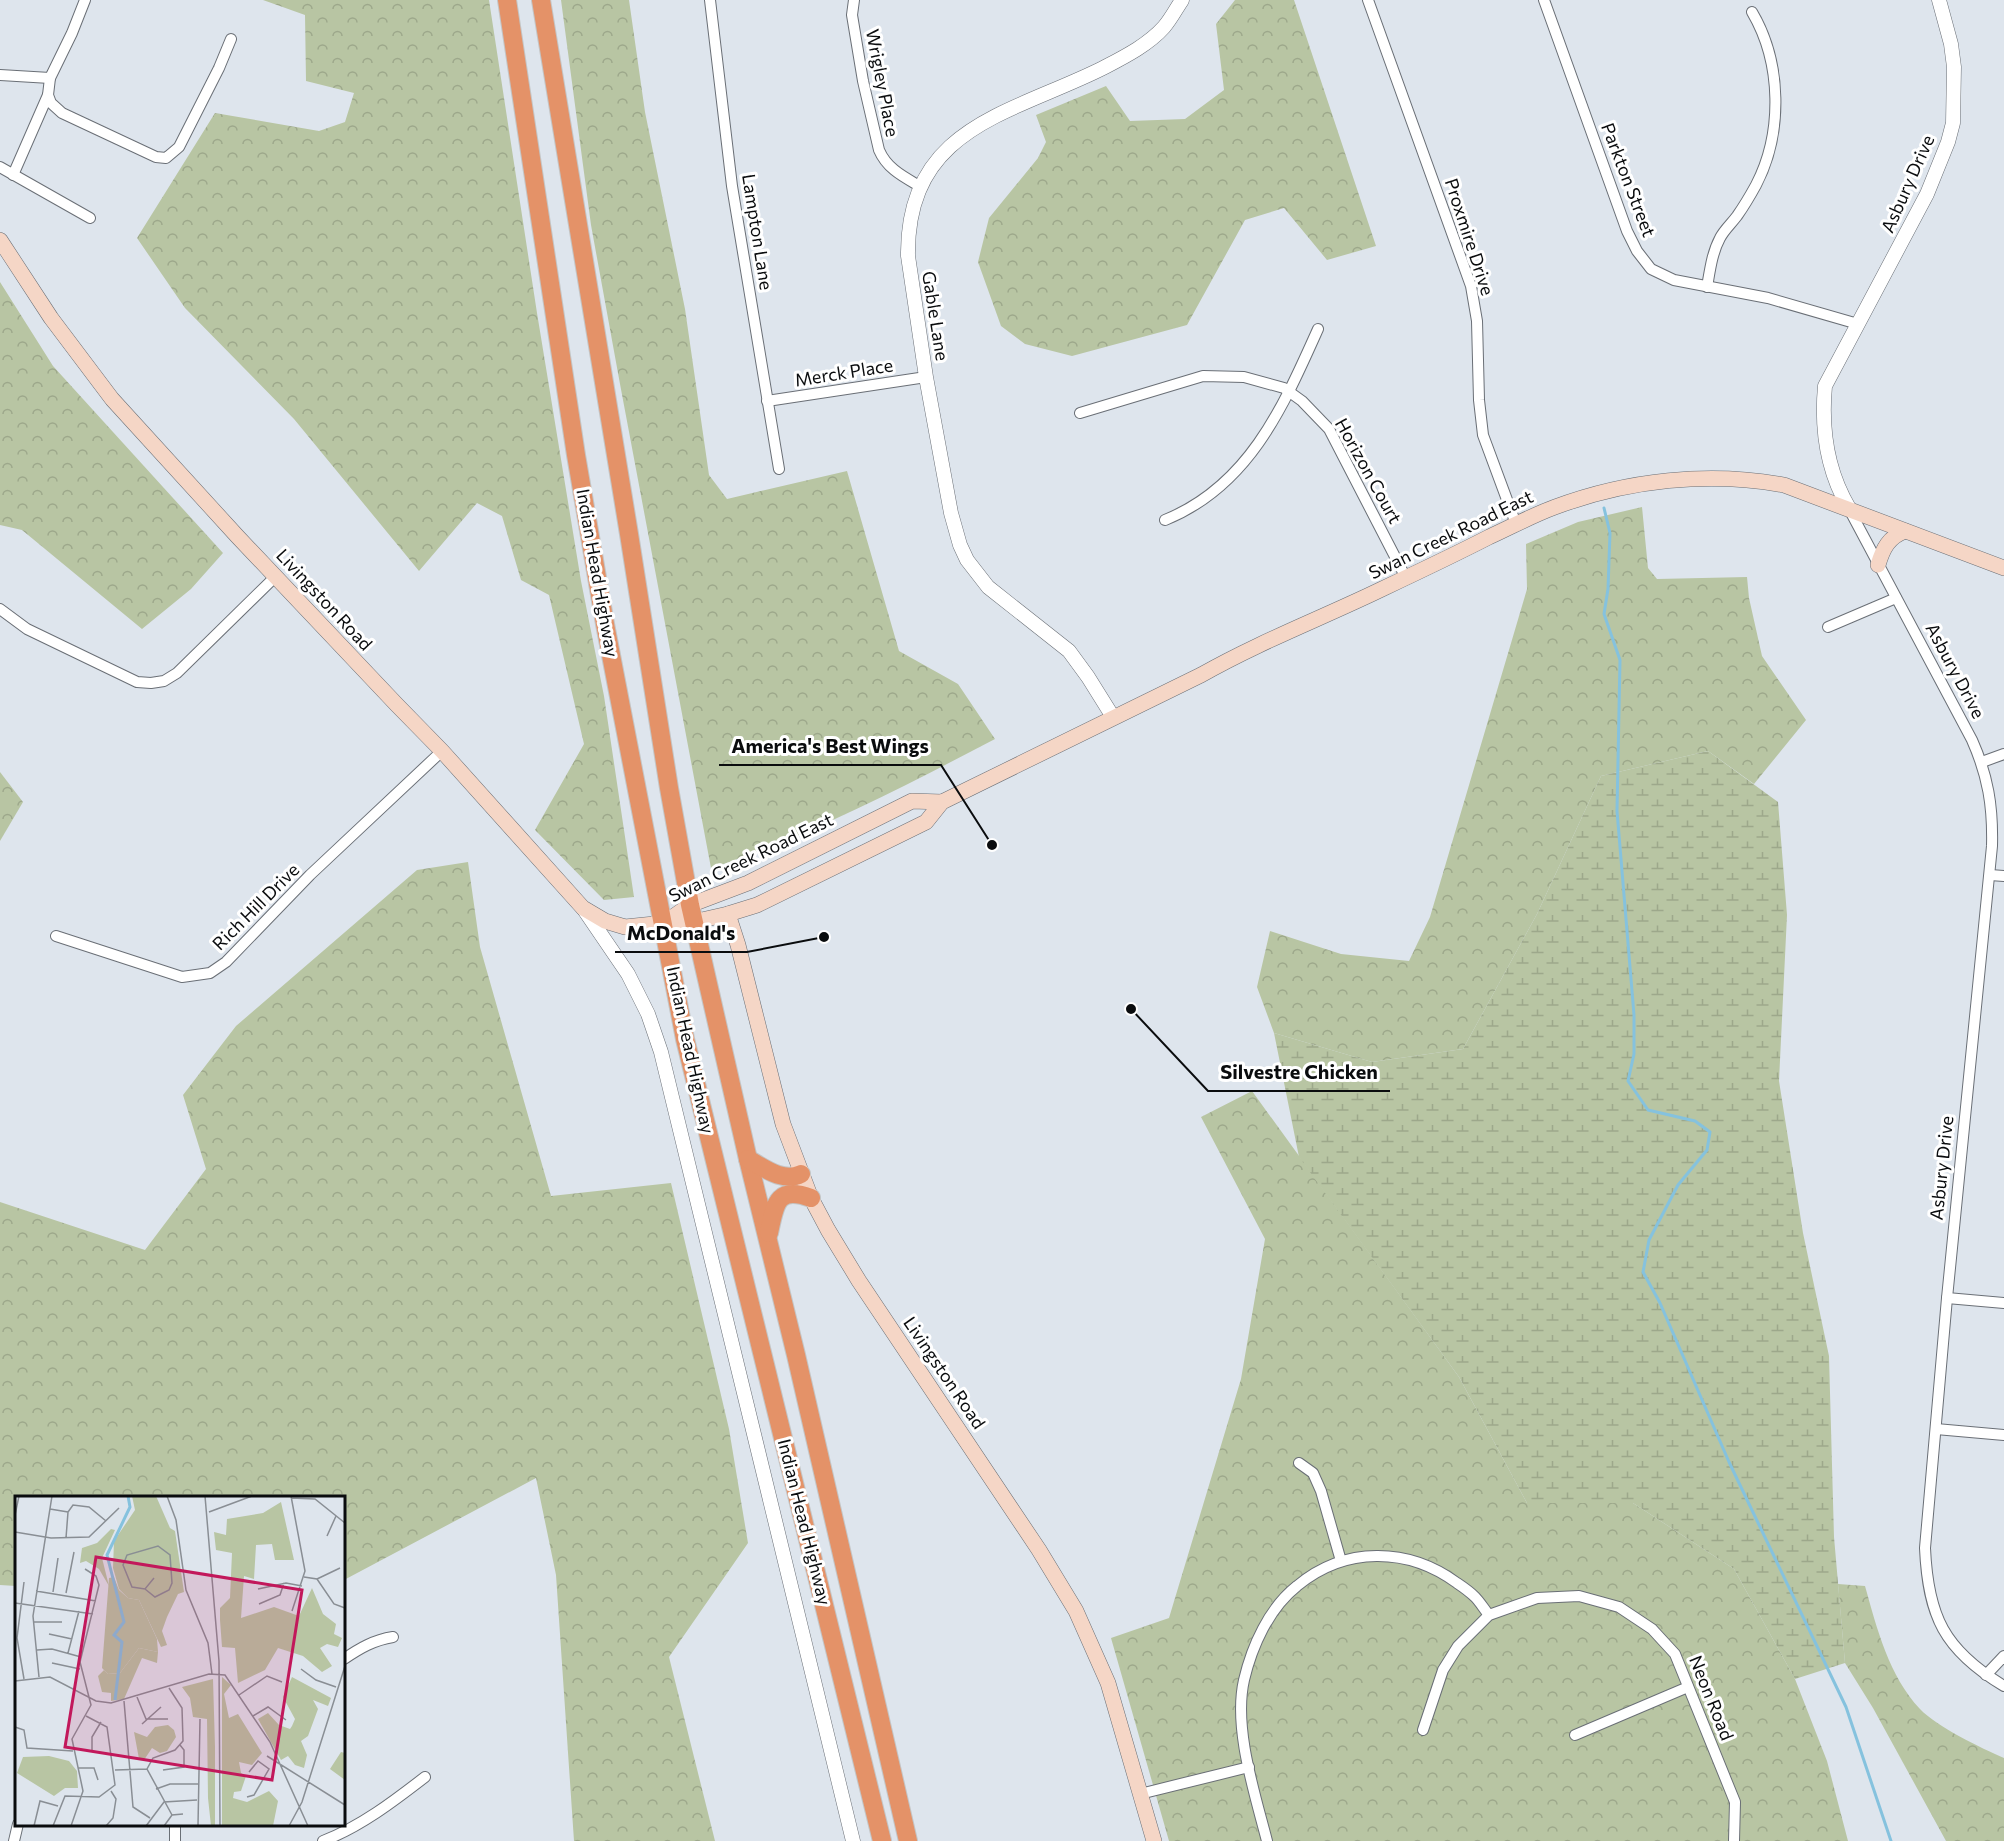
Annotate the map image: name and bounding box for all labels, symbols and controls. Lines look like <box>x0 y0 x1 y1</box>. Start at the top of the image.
street label: Wrigley Place <box>862 27 904 139</box>
street label: Parkton Street <box>1597 120 1661 240</box>
street label: Asbury Drive <box>1876 131 1938 236</box>
street label: Lampton Lane <box>738 172 778 291</box>
street label: Proxmire Drive <box>1441 175 1499 298</box>
street label: Gable Lane <box>918 270 954 362</box>
street label: Merck Place <box>793 353 895 391</box>
street label: Horizon Court <box>1331 414 1407 527</box>
street label: Swan Creek Road East <box>1365 485 1536 583</box>
street label: Indian Head Highway <box>572 487 624 659</box>
street label: Livingston Road <box>272 544 377 655</box>
street label: Asbury Drive <box>1922 619 1990 722</box>
callout: America's Best Wings <box>719 727 941 765</box>
text: America's Best Wings <box>731 733 929 757</box>
street label: Swan Creek Road East <box>665 808 836 906</box>
street label: Rich Hill Drive <box>207 858 303 954</box>
callout: McDonald's <box>615 914 747 952</box>
text: McDonald's <box>627 920 735 944</box>
street label: Indian Head Highway <box>662 964 719 1135</box>
callout: Silvestre Chicken <box>1208 1053 1390 1091</box>
text: Silvestre Chicken <box>1220 1059 1378 1083</box>
street label: Asbury Drive <box>1925 1115 1957 1221</box>
street label: Livingston Road <box>899 1312 991 1433</box>
street label: Indian Head Highway <box>774 1436 836 1607</box>
inset map <box>15 1496 345 1826</box>
street label: Neon Road <box>1685 1652 1739 1743</box>

